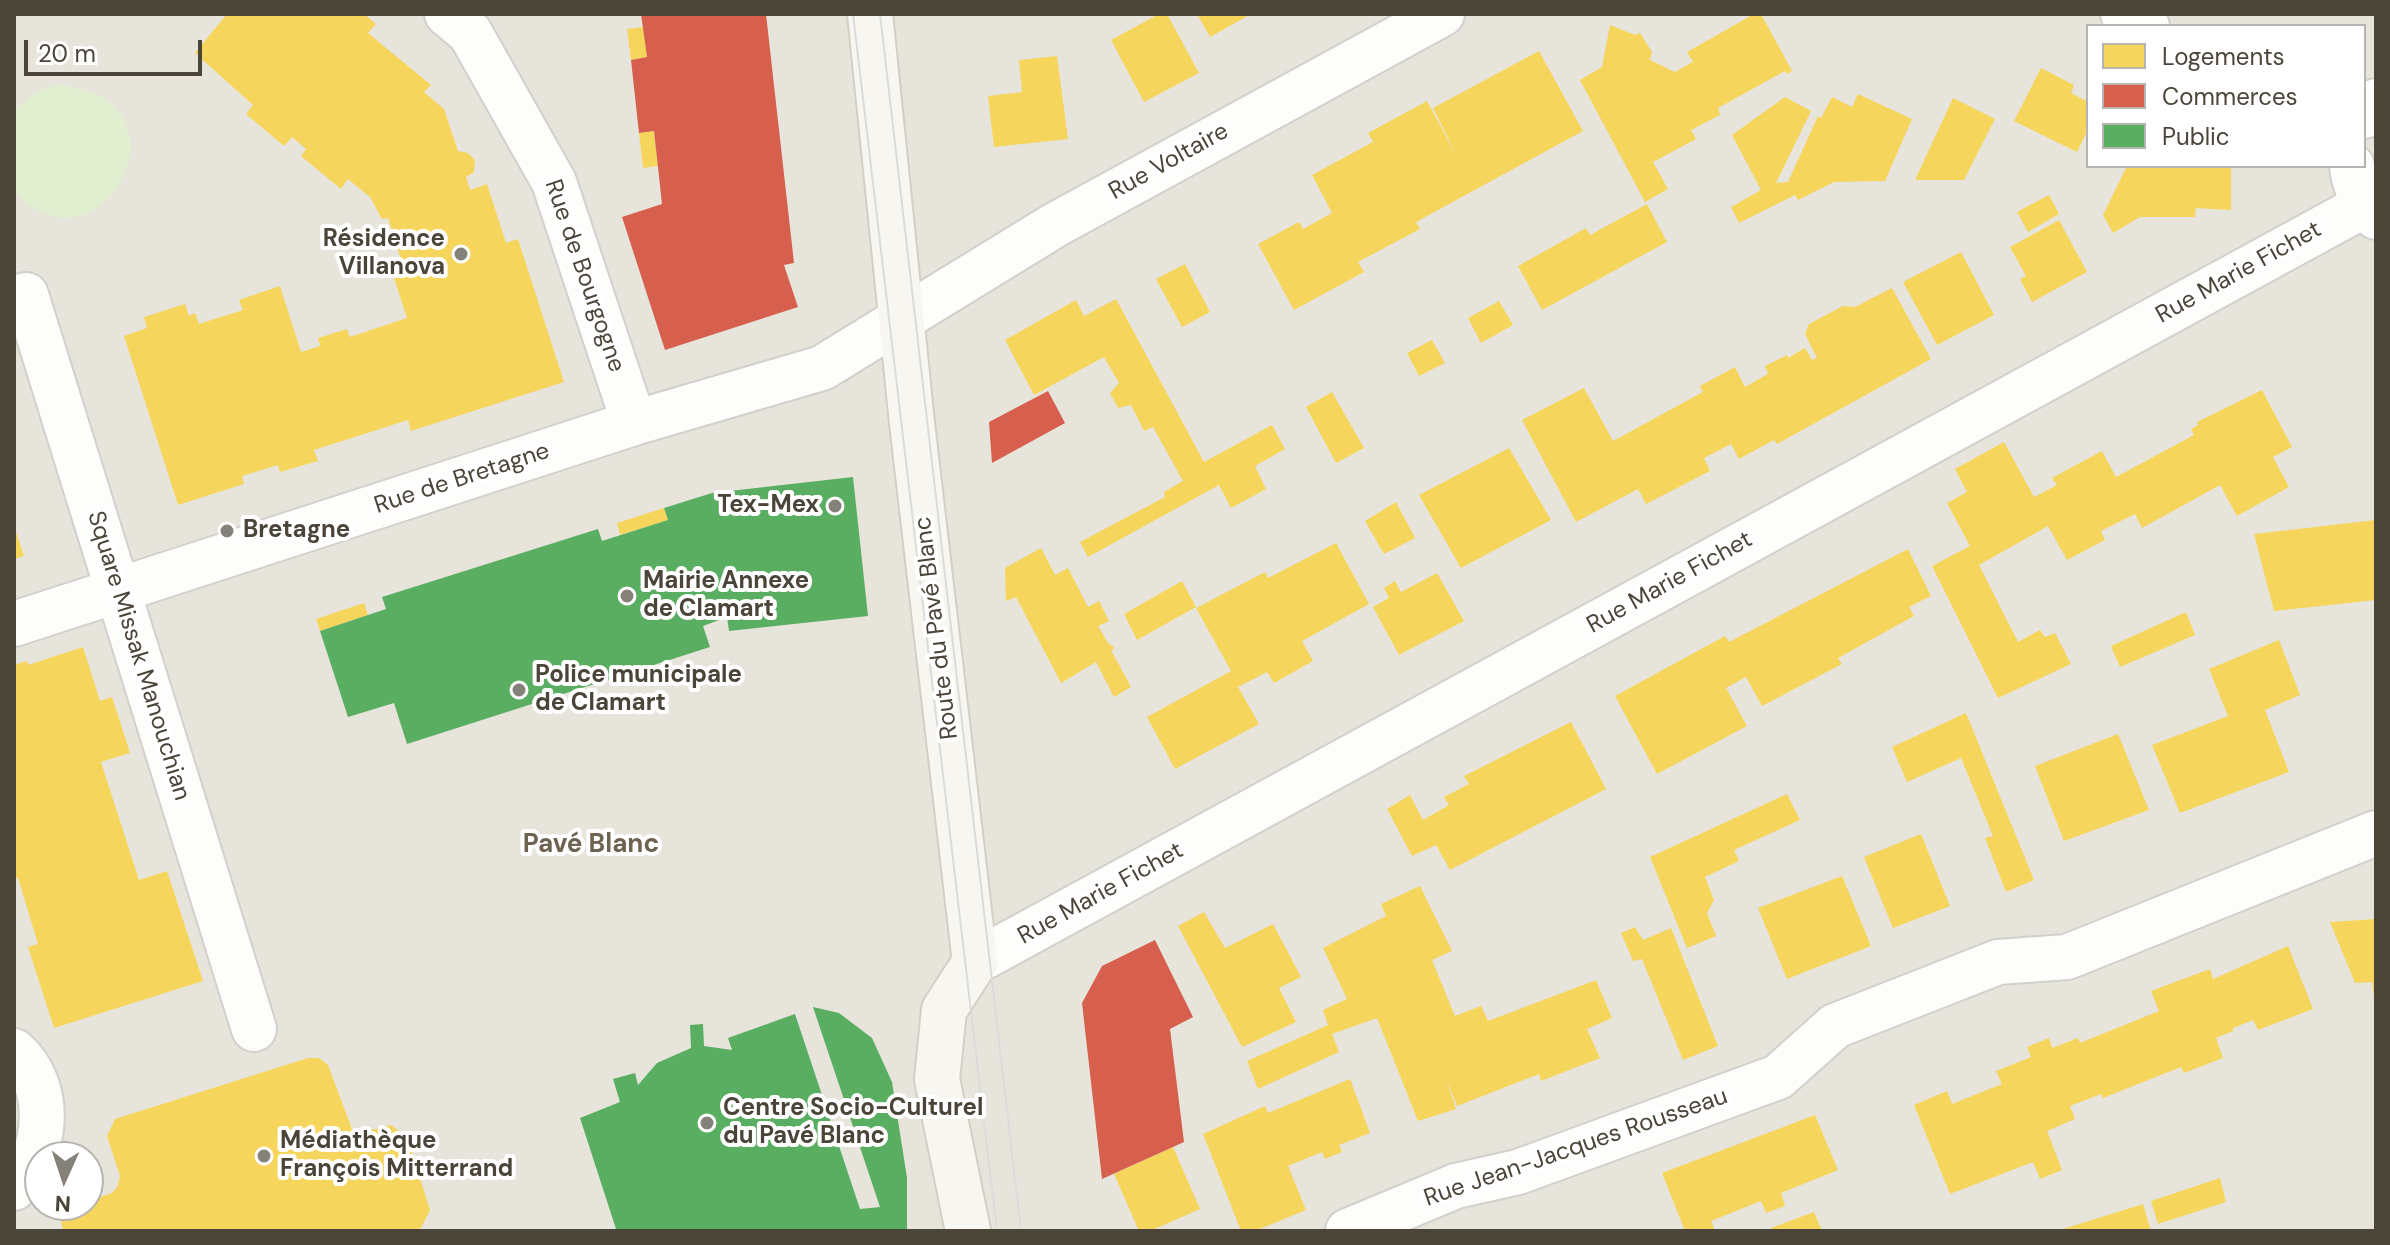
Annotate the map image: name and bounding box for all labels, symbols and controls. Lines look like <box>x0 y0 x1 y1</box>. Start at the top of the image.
scale bar <box>28 24 206 74</box>
legend <box>2086 24 2366 168</box>
text: 20 m <box>38 38 96 69</box>
text: Logements <box>2162 41 2285 72</box>
text: Commerces <box>2162 81 2298 112</box>
street label: Rue Voltaire <box>1104 117 1234 207</box>
text: Public <box>2162 121 2230 152</box>
street label: Rue de Bourgogne <box>538 176 630 376</box>
street label: Rue Marie Fichet <box>2151 216 2327 330</box>
place label: Résidence Villanova <box>323 226 445 282</box>
marker: Résidence Villanova <box>452 245 470 263</box>
street label: Rue de Bretagne <box>371 437 553 521</box>
place label: Tex-Mex <box>717 492 819 520</box>
marker: Tex-Mex <box>826 497 844 515</box>
street label: Square Missak Manouchian <box>80 508 196 804</box>
street label: Route du Pavé Blanc <box>909 515 965 741</box>
place label: Bretagne <box>243 517 350 545</box>
marker: Bretagne <box>218 522 236 540</box>
street label: Rue Marie Fichet <box>1582 526 1758 640</box>
place label: Mairie Annexe de Clamart <box>643 568 809 624</box>
marker: Mairie Annexe de Clamart <box>618 587 636 605</box>
place label: Police municipale de Clamart <box>535 662 742 718</box>
marker: Police municipale de Clamart <box>510 681 528 699</box>
district label: Pavé Blanc <box>523 829 659 861</box>
street label: Rue Marie Fichet <box>1013 837 1189 951</box>
street label: Rue Jean-Jacques Rousseau <box>1420 1082 1732 1214</box>
place label: Centre Socio-Culturel du Pavé Blanc <box>723 1095 983 1151</box>
marker: Centre Socio-Culturel du Pavé Blanc <box>698 1114 716 1132</box>
place label: Médiathèque François Mitterrand <box>280 1128 513 1184</box>
north arrow <box>24 1141 104 1221</box>
marker: Médiathèque François Mitterrand <box>255 1147 273 1165</box>
text: N <box>54 1189 72 1218</box>

